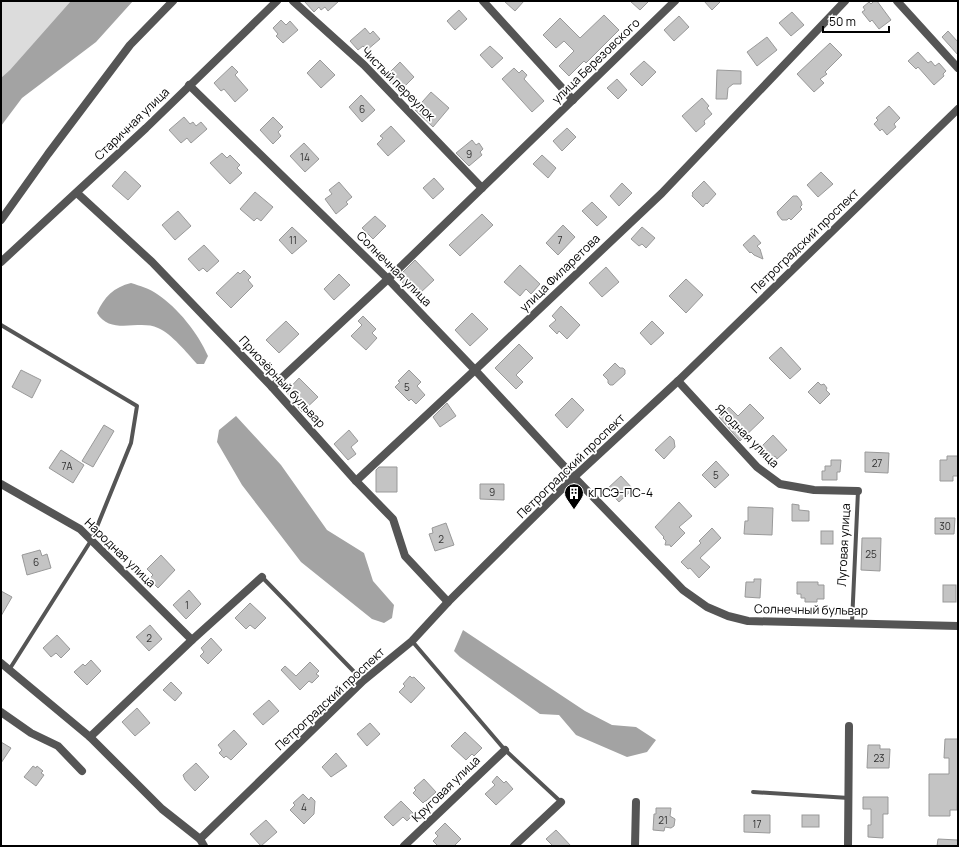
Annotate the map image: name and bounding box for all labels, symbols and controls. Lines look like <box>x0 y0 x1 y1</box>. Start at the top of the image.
scale bar <box>823 8 889 34</box>
text: 50 m <box>829 13 856 30</box>
street label: улица Березовского <box>548 14 643 107</box>
street label: Чистый переулок <box>358 43 440 125</box>
street label: Старичная улица <box>90 83 173 164</box>
house number: 6 <box>359 102 365 116</box>
house number: 9 <box>466 147 472 161</box>
house number: 14 <box>300 150 310 164</box>
street label: Петроградский проспект <box>747 184 862 297</box>
street label: Солнечная улица <box>353 227 436 310</box>
street label: улица Филаретова <box>516 230 603 315</box>
house number: 11 <box>289 233 297 247</box>
house number: 7 <box>557 233 563 247</box>
street label: Приозёрный бульвар <box>235 332 329 431</box>
house number: 5 <box>404 380 410 394</box>
street label: Ягодная улица <box>712 400 783 471</box>
street label: Петроградский проспект <box>513 409 628 522</box>
house number: 27 <box>872 456 882 470</box>
house number: 7А <box>62 459 73 473</box>
house number: 5 <box>713 468 719 482</box>
building icon: кПСЭ-ПС-4 <box>563 482 585 510</box>
place label: кПСЭ-ПС-4 <box>588 484 653 501</box>
house number: 9 <box>489 485 495 499</box>
street label: Луговая улица <box>833 503 854 587</box>
street label: Народная улица <box>81 514 160 591</box>
house number: 30 <box>939 519 951 533</box>
house number: 2 <box>438 532 444 546</box>
house number: 25 <box>865 547 877 561</box>
house number: 6 <box>33 555 39 569</box>
house number: 1 <box>185 598 189 612</box>
street label: Солнечный бульвар <box>754 600 868 619</box>
house number: 2 <box>146 631 152 645</box>
street label: Петроградский проспект <box>271 643 388 754</box>
house number: 23 <box>873 751 885 765</box>
street label: Круговая улица <box>408 752 484 826</box>
house number: 4 <box>301 800 307 814</box>
house number: 21 <box>658 813 668 827</box>
house number: 17 <box>753 817 761 831</box>

